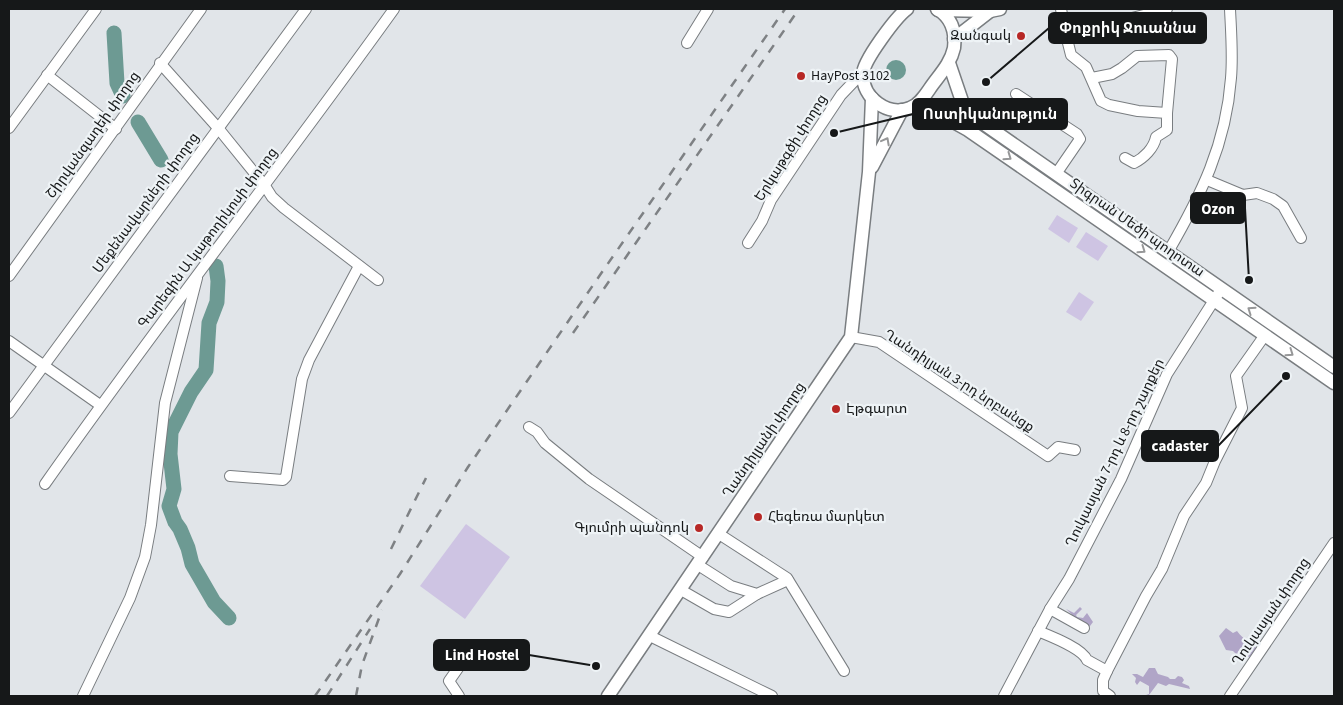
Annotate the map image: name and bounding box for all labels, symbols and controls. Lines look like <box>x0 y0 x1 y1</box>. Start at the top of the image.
callout: Փոքրիկ Ջուաննա <box>1049 13 1206 43</box>
text: Փոքրիկ Ջուաննա <box>1059 18 1197 39</box>
place label: Զանգակ <box>950 26 1011 46</box>
marker: Զանգակ <box>1015 30 1027 42</box>
place label: HayPost 3102 <box>811 66 890 86</box>
street label: Շիրվանզադեի փողոց <box>41 67 145 203</box>
marker: HayPost 3102 <box>795 70 807 82</box>
street label: Երկաթգծի փողոց <box>750 90 832 206</box>
callout: Ոստիկանություն <box>913 99 1067 129</box>
text: Ոստիկանություն <box>923 104 1057 125</box>
street label: Մեքենավարների փողոց <box>88 129 204 277</box>
one-way arrow <box>880 137 890 146</box>
street label: Գարեգին Ա կաթողիկոսի փողոց <box>133 144 283 332</box>
one-way arrow <box>1003 151 1012 160</box>
street label: Տիգրան Մեծի պողոտա <box>1066 174 1208 282</box>
callout: Ozon <box>1191 193 1245 223</box>
text: Ozon <box>1201 199 1235 220</box>
one-way arrow <box>1136 244 1146 253</box>
one-way arrow <box>1247 307 1257 316</box>
street label: Ղանդիլյան 3-րդ նրբանցք <box>880 325 1038 437</box>
one-way arrow <box>1284 347 1294 356</box>
street label: Ղուկասյան 7-րդ և 8-րդ շարքեր <box>1061 355 1169 551</box>
street label: Ղանդիլյանի փողոց <box>718 378 810 502</box>
place label: Էթգարտ <box>846 399 907 419</box>
marker: Էթգարտ <box>830 403 842 415</box>
callout: cadaster <box>1142 431 1218 461</box>
text: cadaster <box>1152 436 1208 457</box>
place label: Հեգեռա մարկետ <box>768 507 885 527</box>
marker: Հեգեռա մարկետ <box>752 511 764 523</box>
place label: Գյումրի պանդոկ <box>574 518 689 538</box>
marker: Գյումրի պանդոկ <box>693 522 705 534</box>
street label: Ղուկասյան փողոց <box>1227 554 1315 670</box>
callout: Lind Hostel <box>434 640 529 670</box>
text: Lind Hostel <box>445 645 520 666</box>

